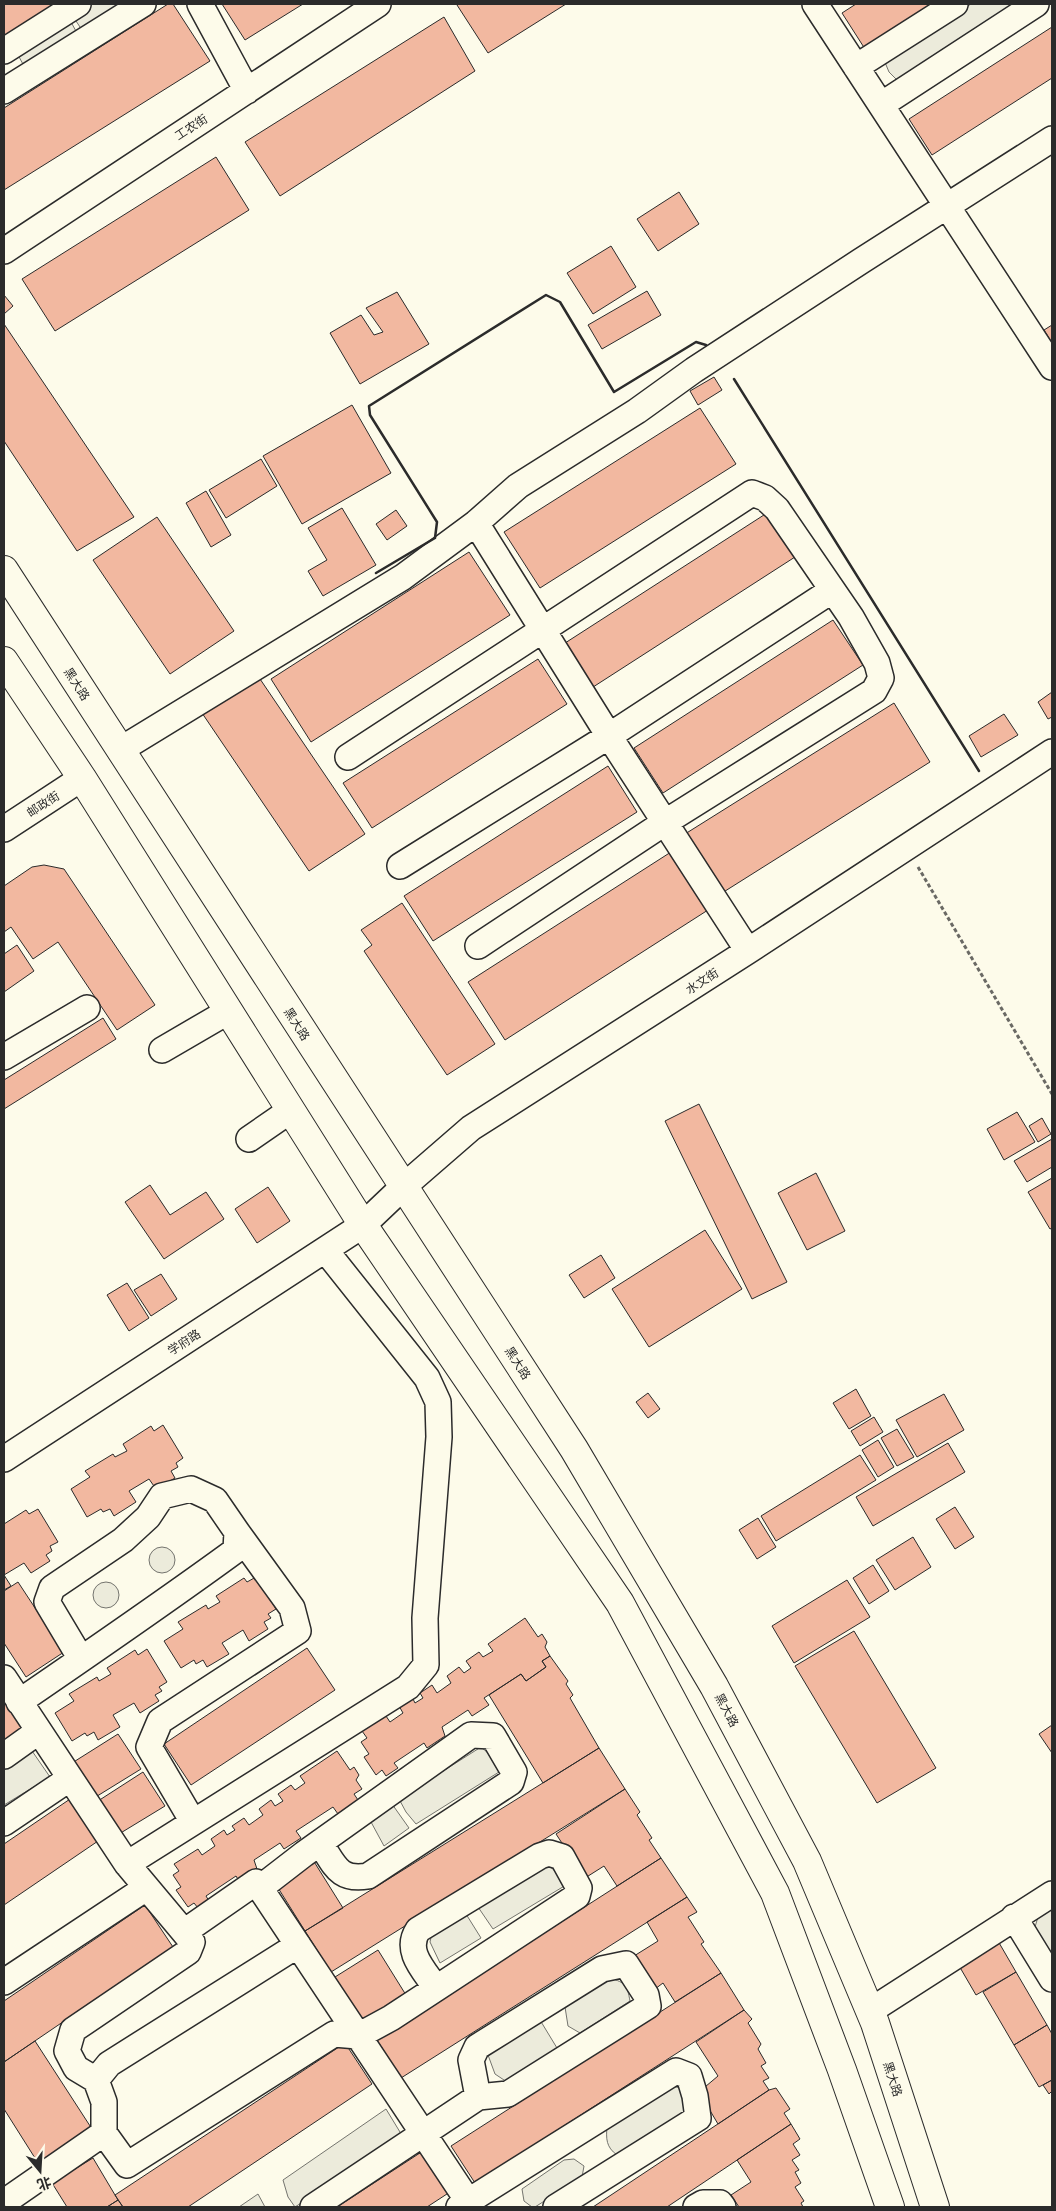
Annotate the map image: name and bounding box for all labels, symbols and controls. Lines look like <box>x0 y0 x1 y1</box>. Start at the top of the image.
street label: 工农街 <box>172 111 210 143</box>
street label: 黑大路 <box>61 665 93 703</box>
street label: 邮政街 <box>24 788 62 820</box>
street label: 水文街 <box>683 965 721 997</box>
street label: 黑大路 <box>281 1005 313 1043</box>
street label: 学府路 <box>165 1326 203 1358</box>
street label: 黑大路 <box>502 1344 534 1382</box>
street label: 黑大路 <box>712 1691 742 1729</box>
street label: 黑大路 <box>880 2060 906 2098</box>
north arrow <box>15 2146 65 2196</box>
text: 北 <box>35 2173 54 2195</box>

